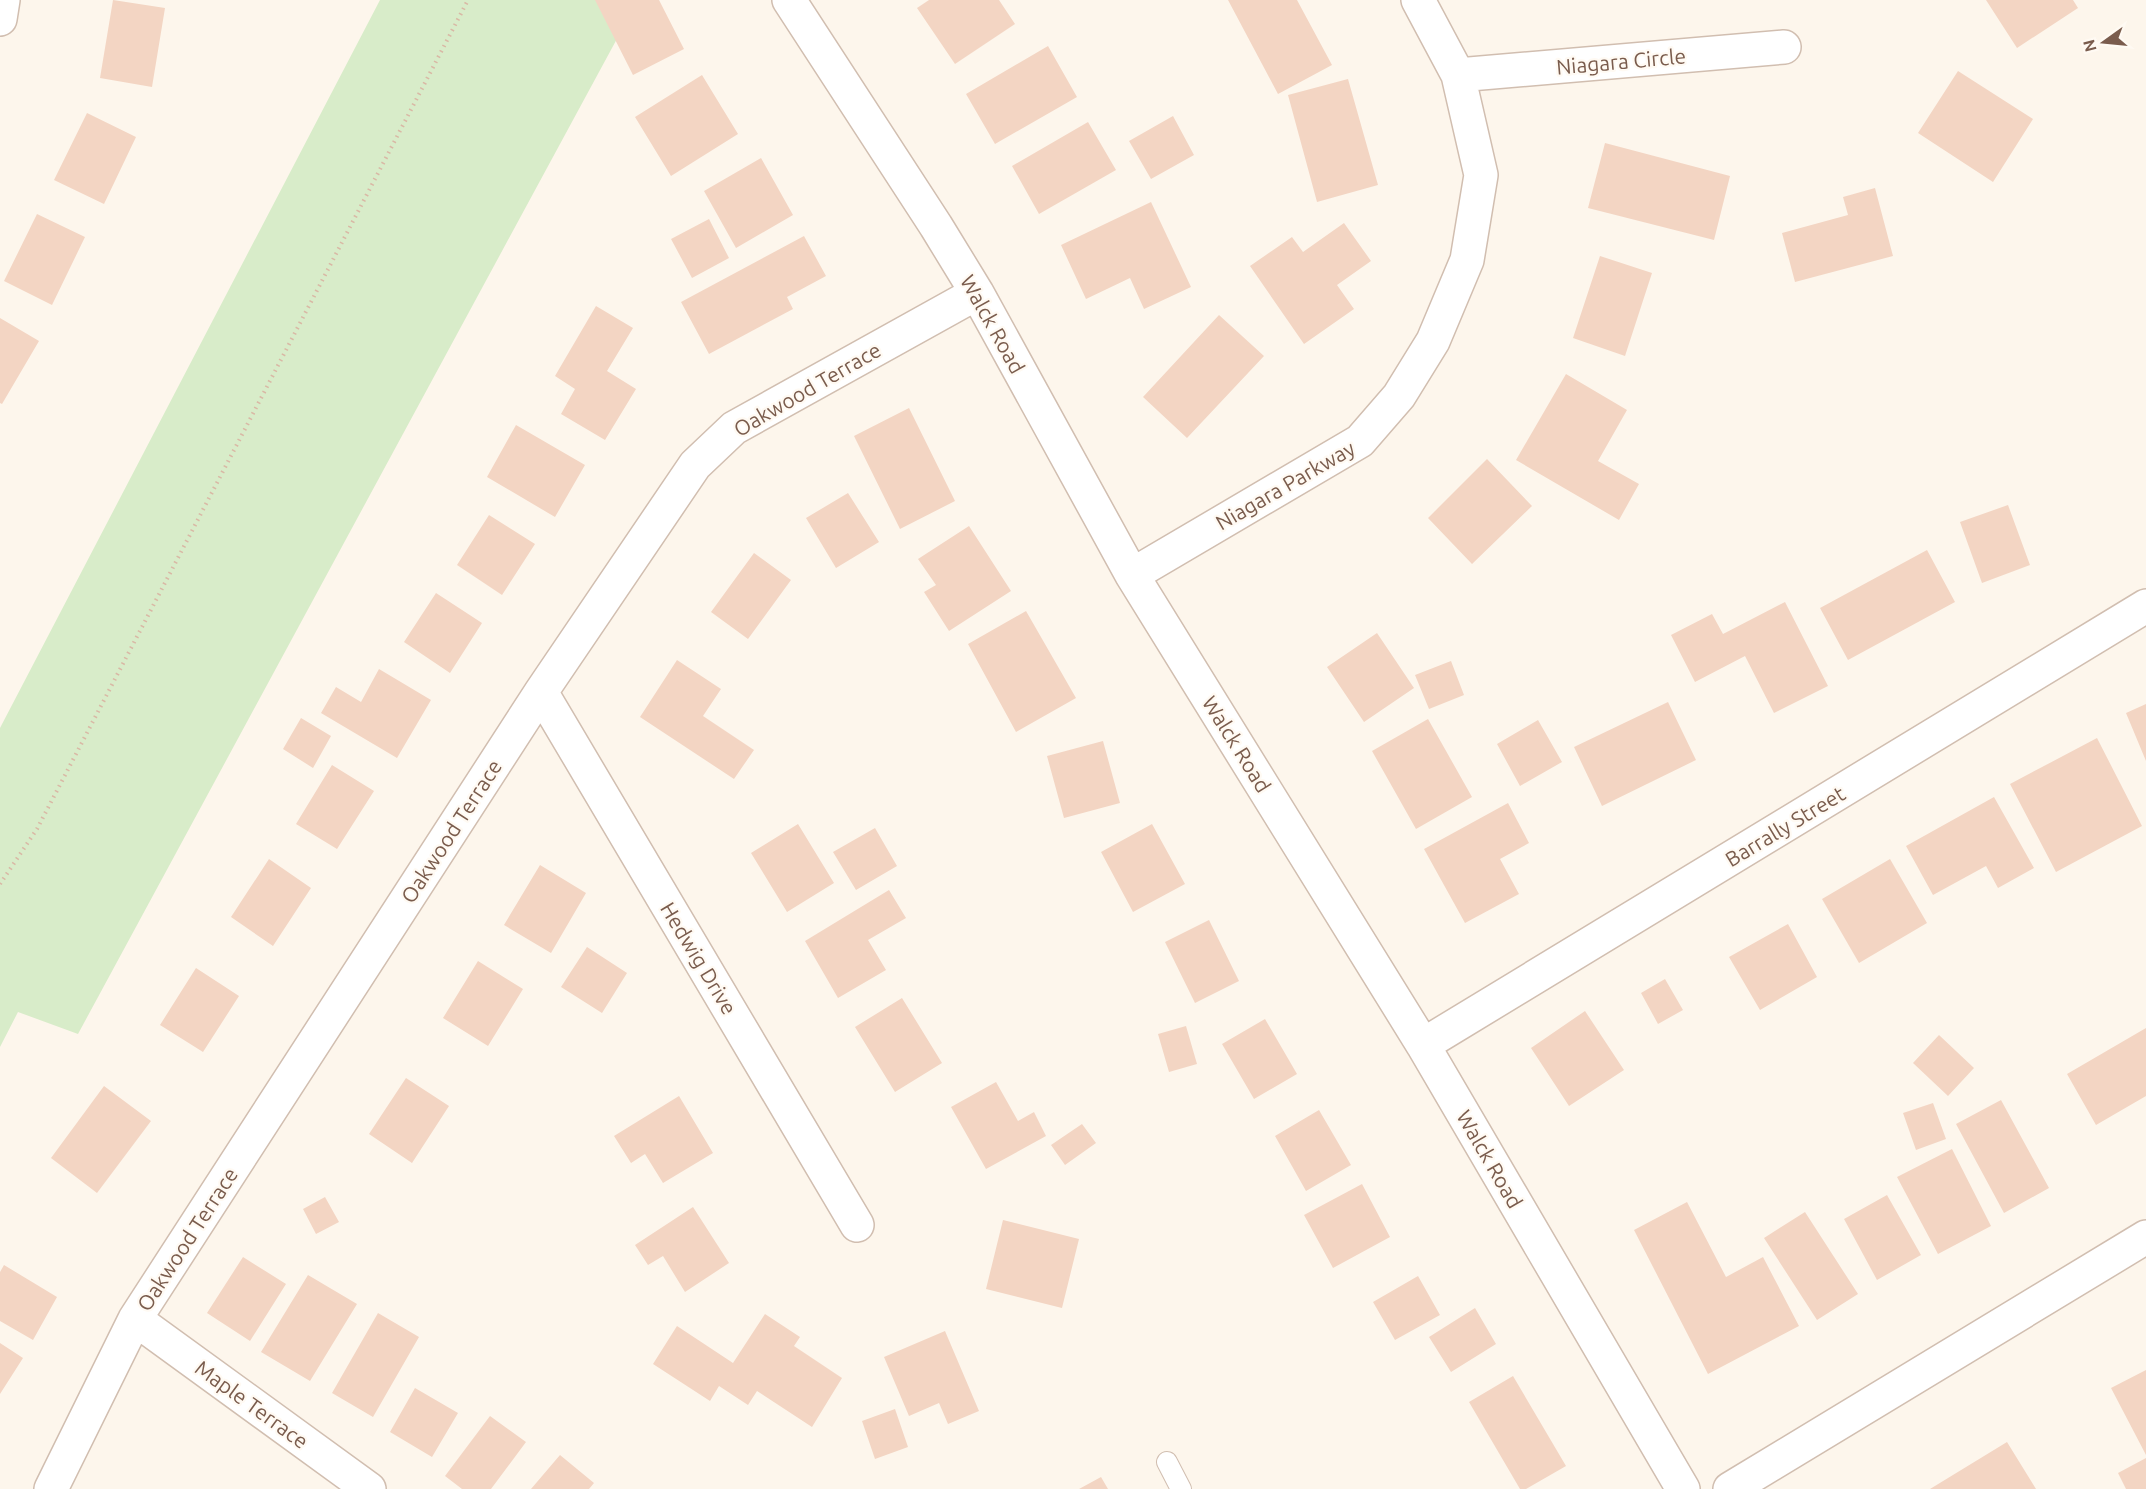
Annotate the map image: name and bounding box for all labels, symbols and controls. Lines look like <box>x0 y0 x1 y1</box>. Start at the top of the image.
north arrow <box>2074 12 2134 72</box>
text: N <box>2079 38 2100 54</box>
street label: Niagara Circle <box>1555 43 1687 79</box>
street label: Walck Road <box>956 271 1030 377</box>
street label: Oakwood Terrace <box>729 337 885 441</box>
street label: Niagara Parkway <box>1211 436 1359 534</box>
street label: Walck Road <box>1198 691 1276 797</box>
street label: Oakwood Terrace <box>396 755 506 907</box>
street label: Barrally Street <box>1721 781 1849 871</box>
street label: Hedwig Drive <box>656 898 742 1018</box>
street label: Walck Road <box>1452 1106 1528 1212</box>
street label: Oakwood Terrace <box>132 1163 242 1315</box>
street label: Maple Terrace <box>191 1355 313 1453</box>

